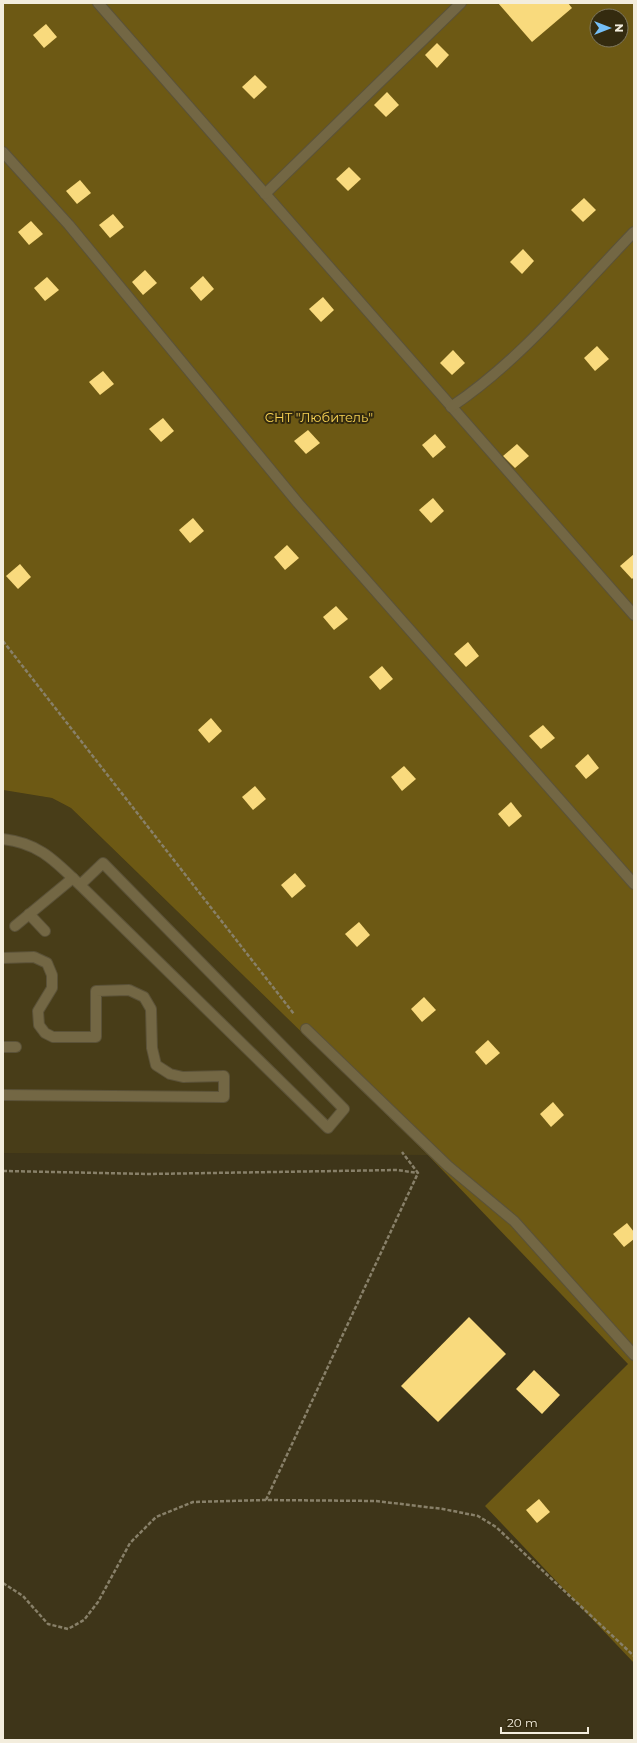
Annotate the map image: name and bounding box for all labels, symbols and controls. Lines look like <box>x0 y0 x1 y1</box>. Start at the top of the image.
north arrow <box>589 8 629 48</box>
text: N <box>612 24 626 32</box>
park label: СНТ "Любитель" <box>265 409 373 425</box>
scale bar <box>501 1709 588 1735</box>
text: 20 m <box>507 1715 538 1730</box>

